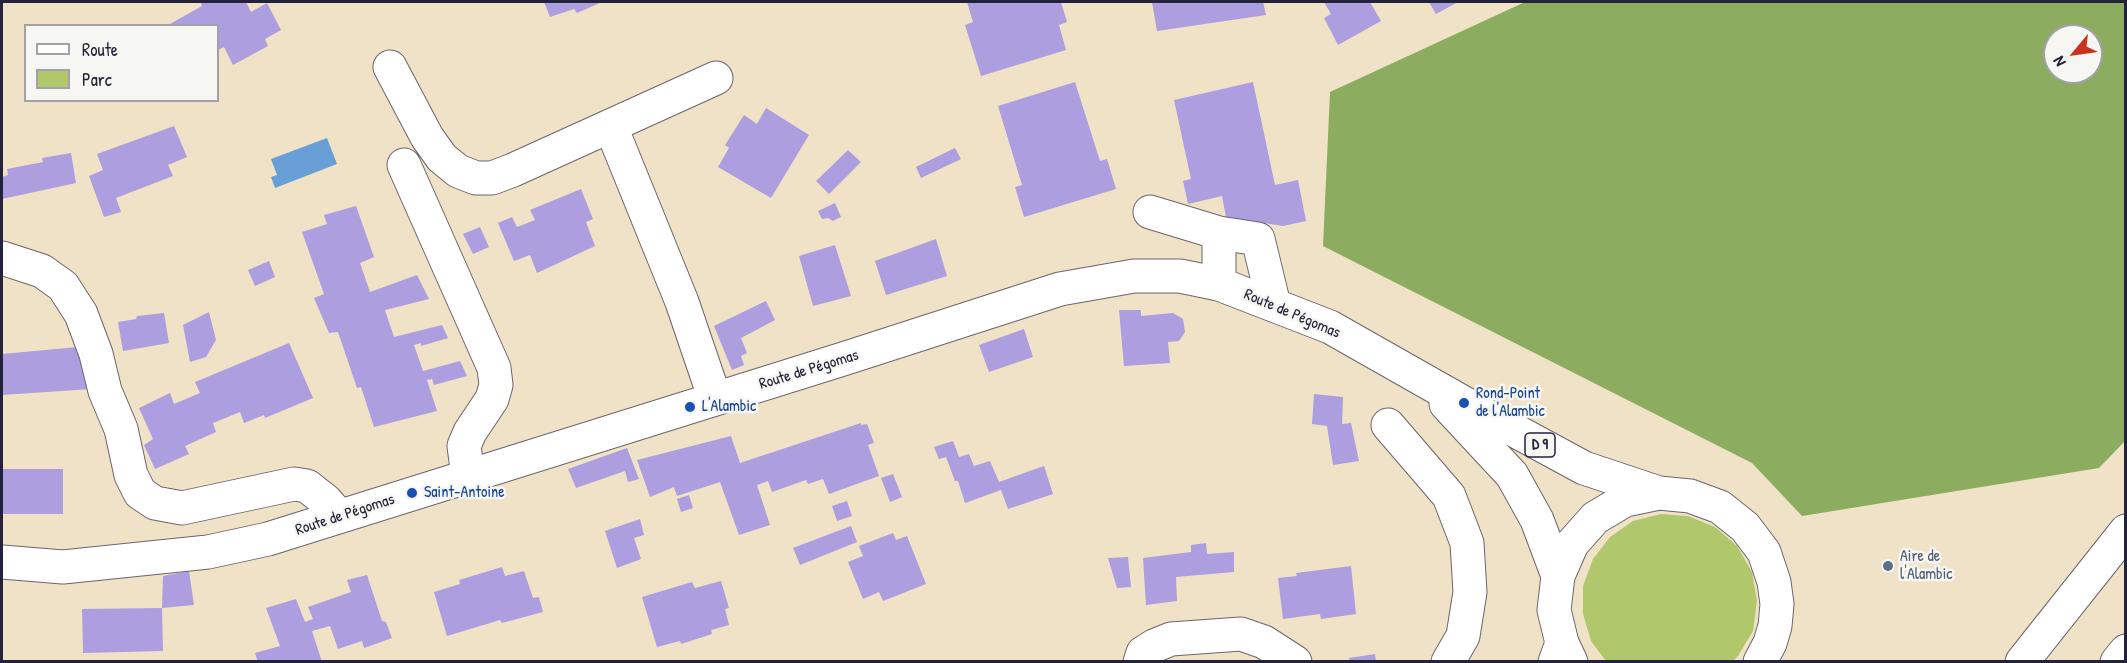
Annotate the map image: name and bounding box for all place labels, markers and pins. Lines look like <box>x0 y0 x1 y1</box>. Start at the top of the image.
place label: Rond-Point de l'Alambic <box>1476 384 1545 422</box>
marker: Rond-Point de l'Alambic <box>1457 396 1471 410</box>
place label: L'Alambic <box>702 397 756 417</box>
marker: L'Alambic <box>683 400 697 414</box>
place label: Saint-Antoine <box>424 483 505 503</box>
marker: Saint-Antoine <box>405 486 419 500</box>
place label: Aire de l'Alambic <box>1900 547 1952 585</box>
marker: Aire de l'Alambic <box>1881 559 1895 573</box>

